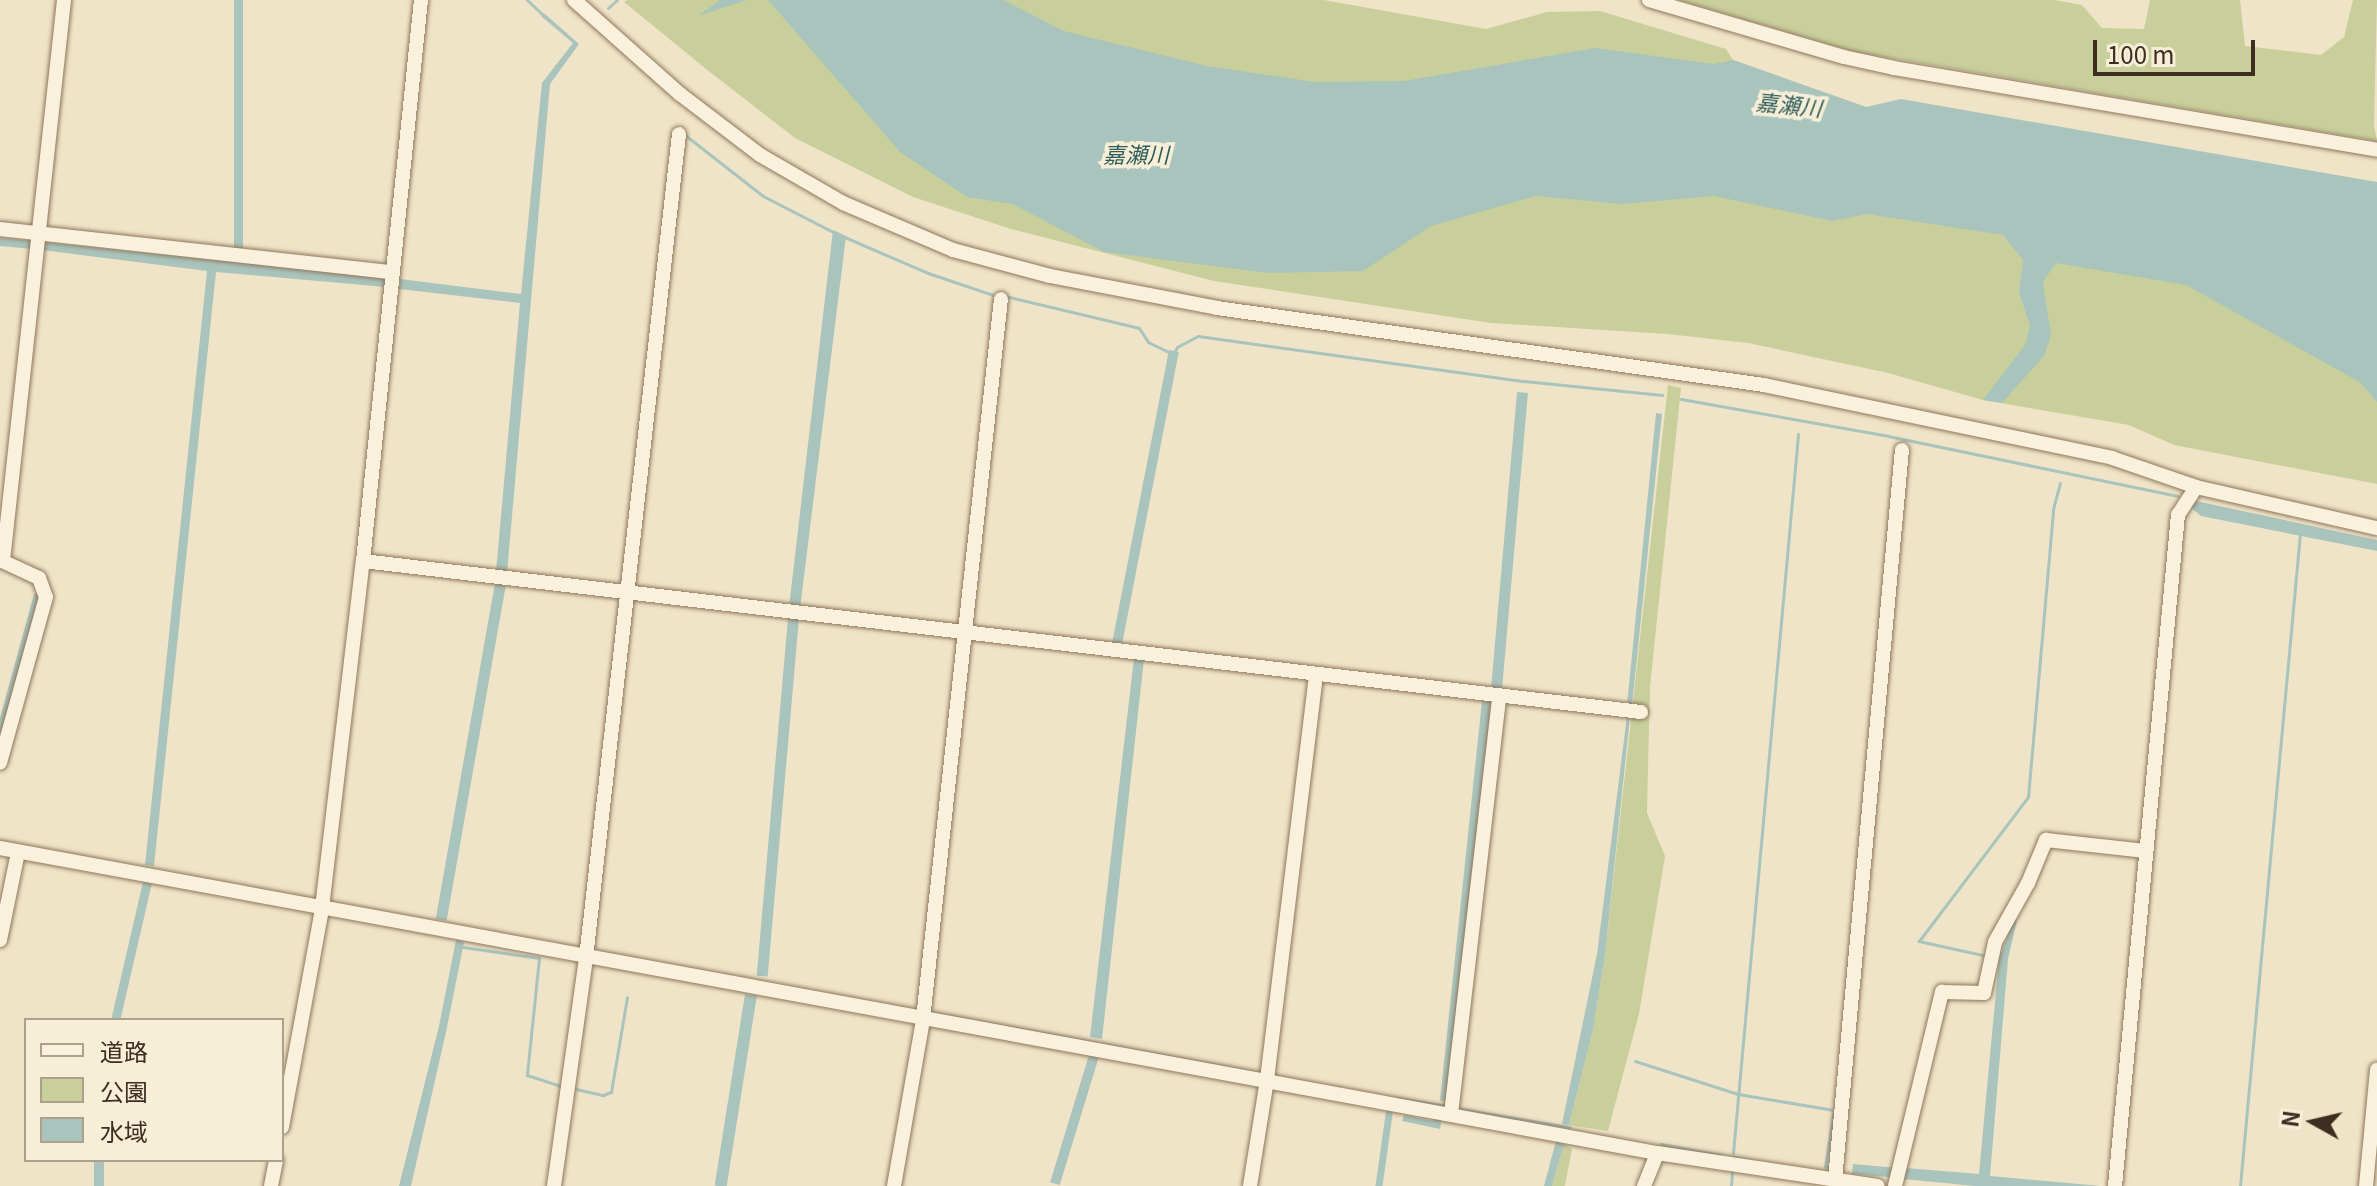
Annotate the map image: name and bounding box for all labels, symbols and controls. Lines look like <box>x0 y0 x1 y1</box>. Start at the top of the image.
scale bar <box>2097 24 2259 74</box>
text: 100 m <box>2107 36 2175 71</box>
water label: 嘉瀬川 <box>1755 87 1823 121</box>
water label: 嘉瀬川 <box>1103 141 1169 167</box>
legend <box>24 1018 284 1162</box>
text: 道路 <box>100 1033 148 1068</box>
text: 公園 <box>100 1073 148 1108</box>
north arrow <box>2273 1082 2353 1162</box>
text: N <box>2272 1108 2306 1129</box>
text: 水域 <box>100 1113 148 1148</box>

